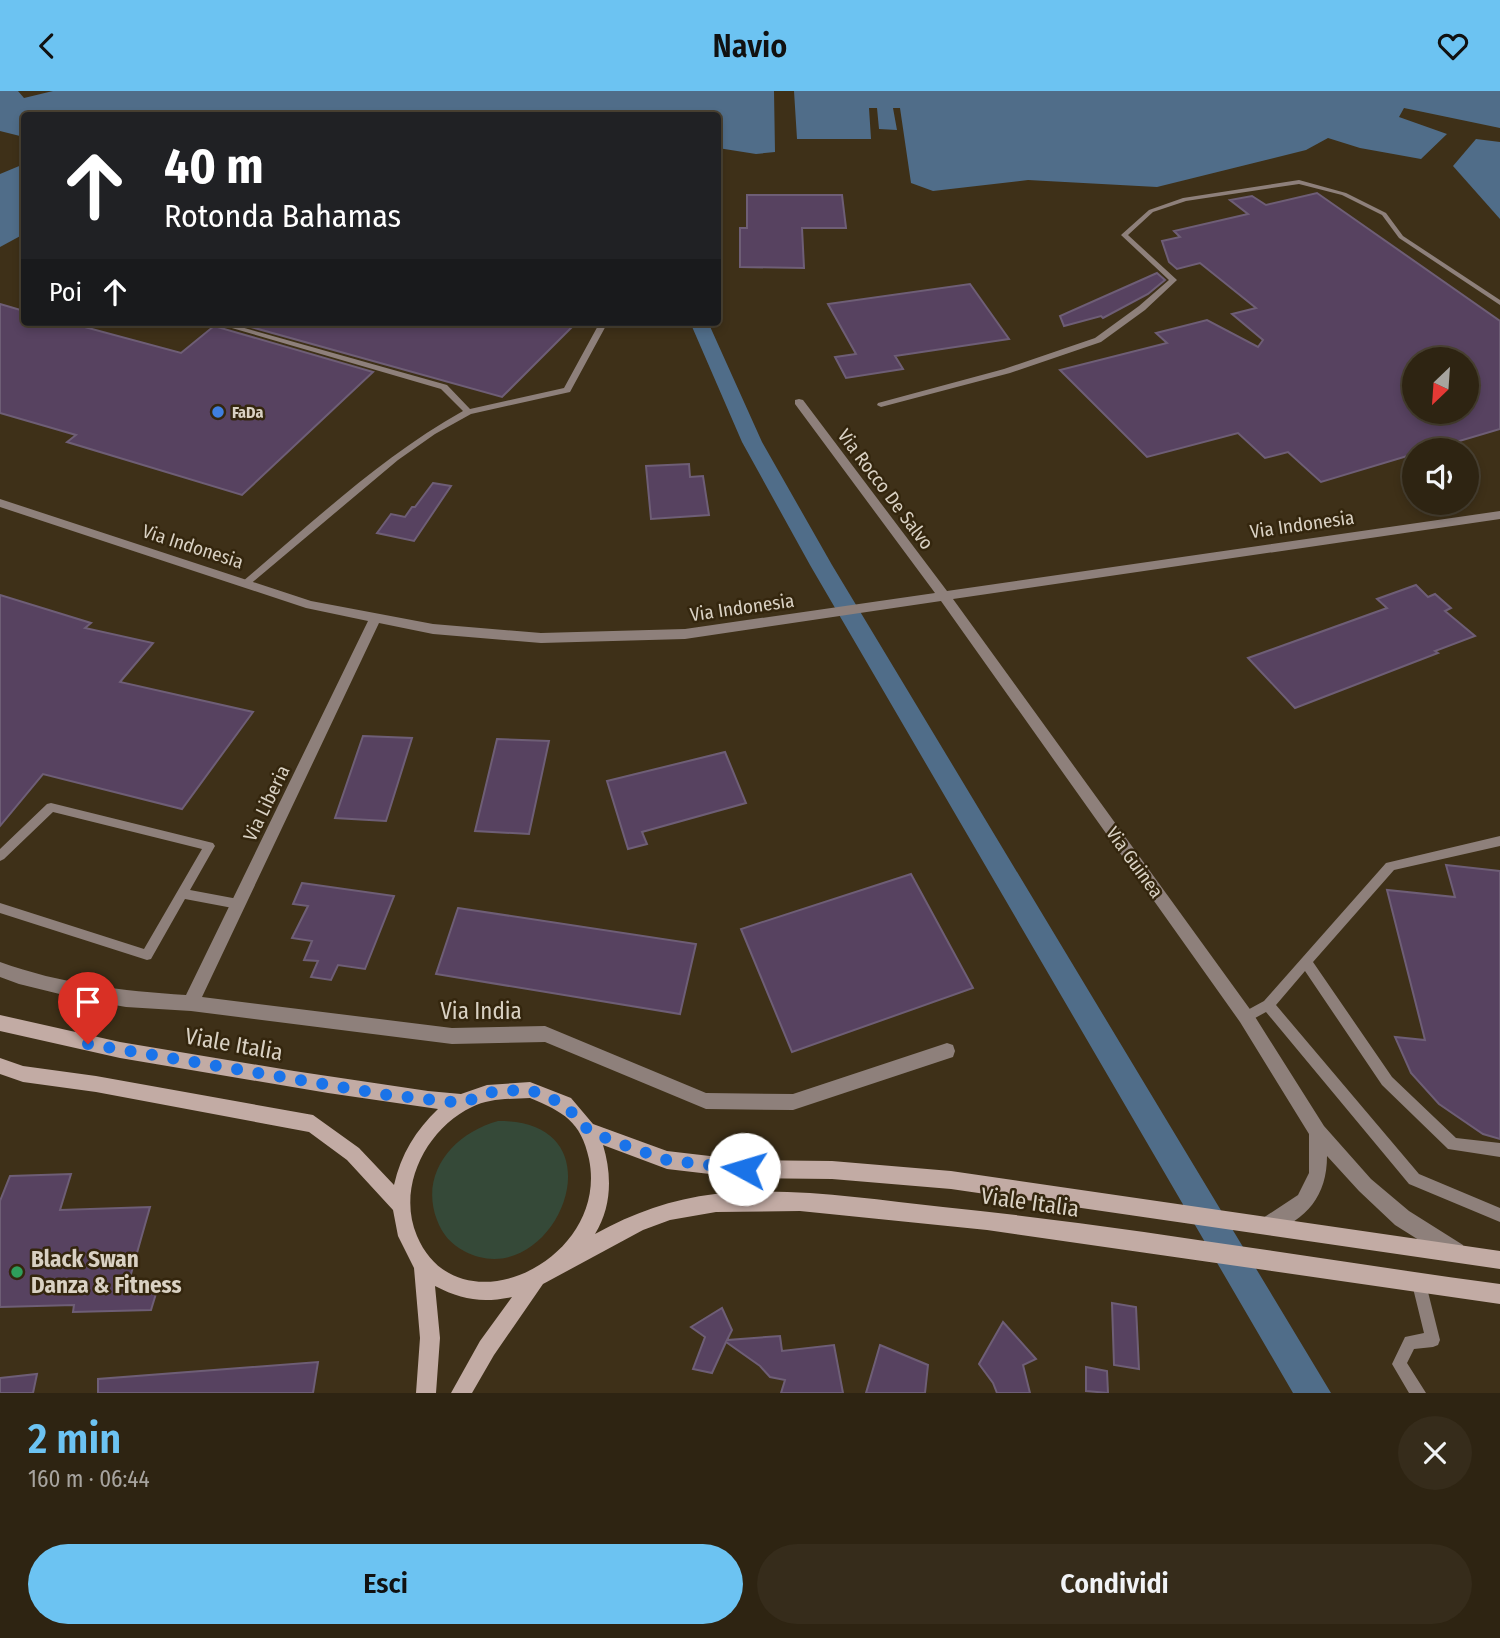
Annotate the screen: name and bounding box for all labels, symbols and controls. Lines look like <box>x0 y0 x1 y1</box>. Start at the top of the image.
icon: back <box>28 27 66 65</box>
text: Navio <box>713 27 787 65</box>
icon: heart <box>1434 27 1472 65</box>
text: 40 m <box>164 137 264 196</box>
icon: ahead <box>49 140 140 231</box>
text: Rotonda Bahamas <box>164 197 401 235</box>
icon: ahead <box>96 273 134 311</box>
text: Poi <box>49 277 82 308</box>
north arrow <box>1402 347 1479 423</box>
map controls <box>1402 347 1479 515</box>
place label: FaDa <box>232 403 263 422</box>
marker: FaDa <box>210 404 226 420</box>
street label: Via Rocco De Salvo <box>833 425 938 554</box>
button: sound <box>1402 438 1479 515</box>
street label: Via Indonesia <box>1248 506 1356 543</box>
street label: Via Indonesia <box>139 519 246 574</box>
street label: Via Indonesia <box>688 589 796 626</box>
street label: Via Liberia <box>238 761 295 845</box>
street label: Via Guinea <box>1101 822 1168 902</box>
pin <box>58 972 118 1044</box>
icon: arrive <box>69 983 107 1021</box>
street label: Via India <box>440 997 522 1025</box>
street label: Viale Italia <box>183 1022 285 1066</box>
position arrow <box>707 1132 781 1206</box>
street label: Viale Italia <box>979 1181 1081 1223</box>
place label: Black Swan Danza & Fitness <box>31 1245 182 1299</box>
marker: Black Swan Danza & Fitness <box>9 1264 25 1280</box>
text: 2 min <box>28 1414 121 1464</box>
button: close <box>1398 1416 1472 1490</box>
text: 160 m · 06:44 <box>28 1465 150 1493</box>
button: Esci <box>28 1544 743 1624</box>
button: Condividi <box>757 1544 1472 1624</box>

